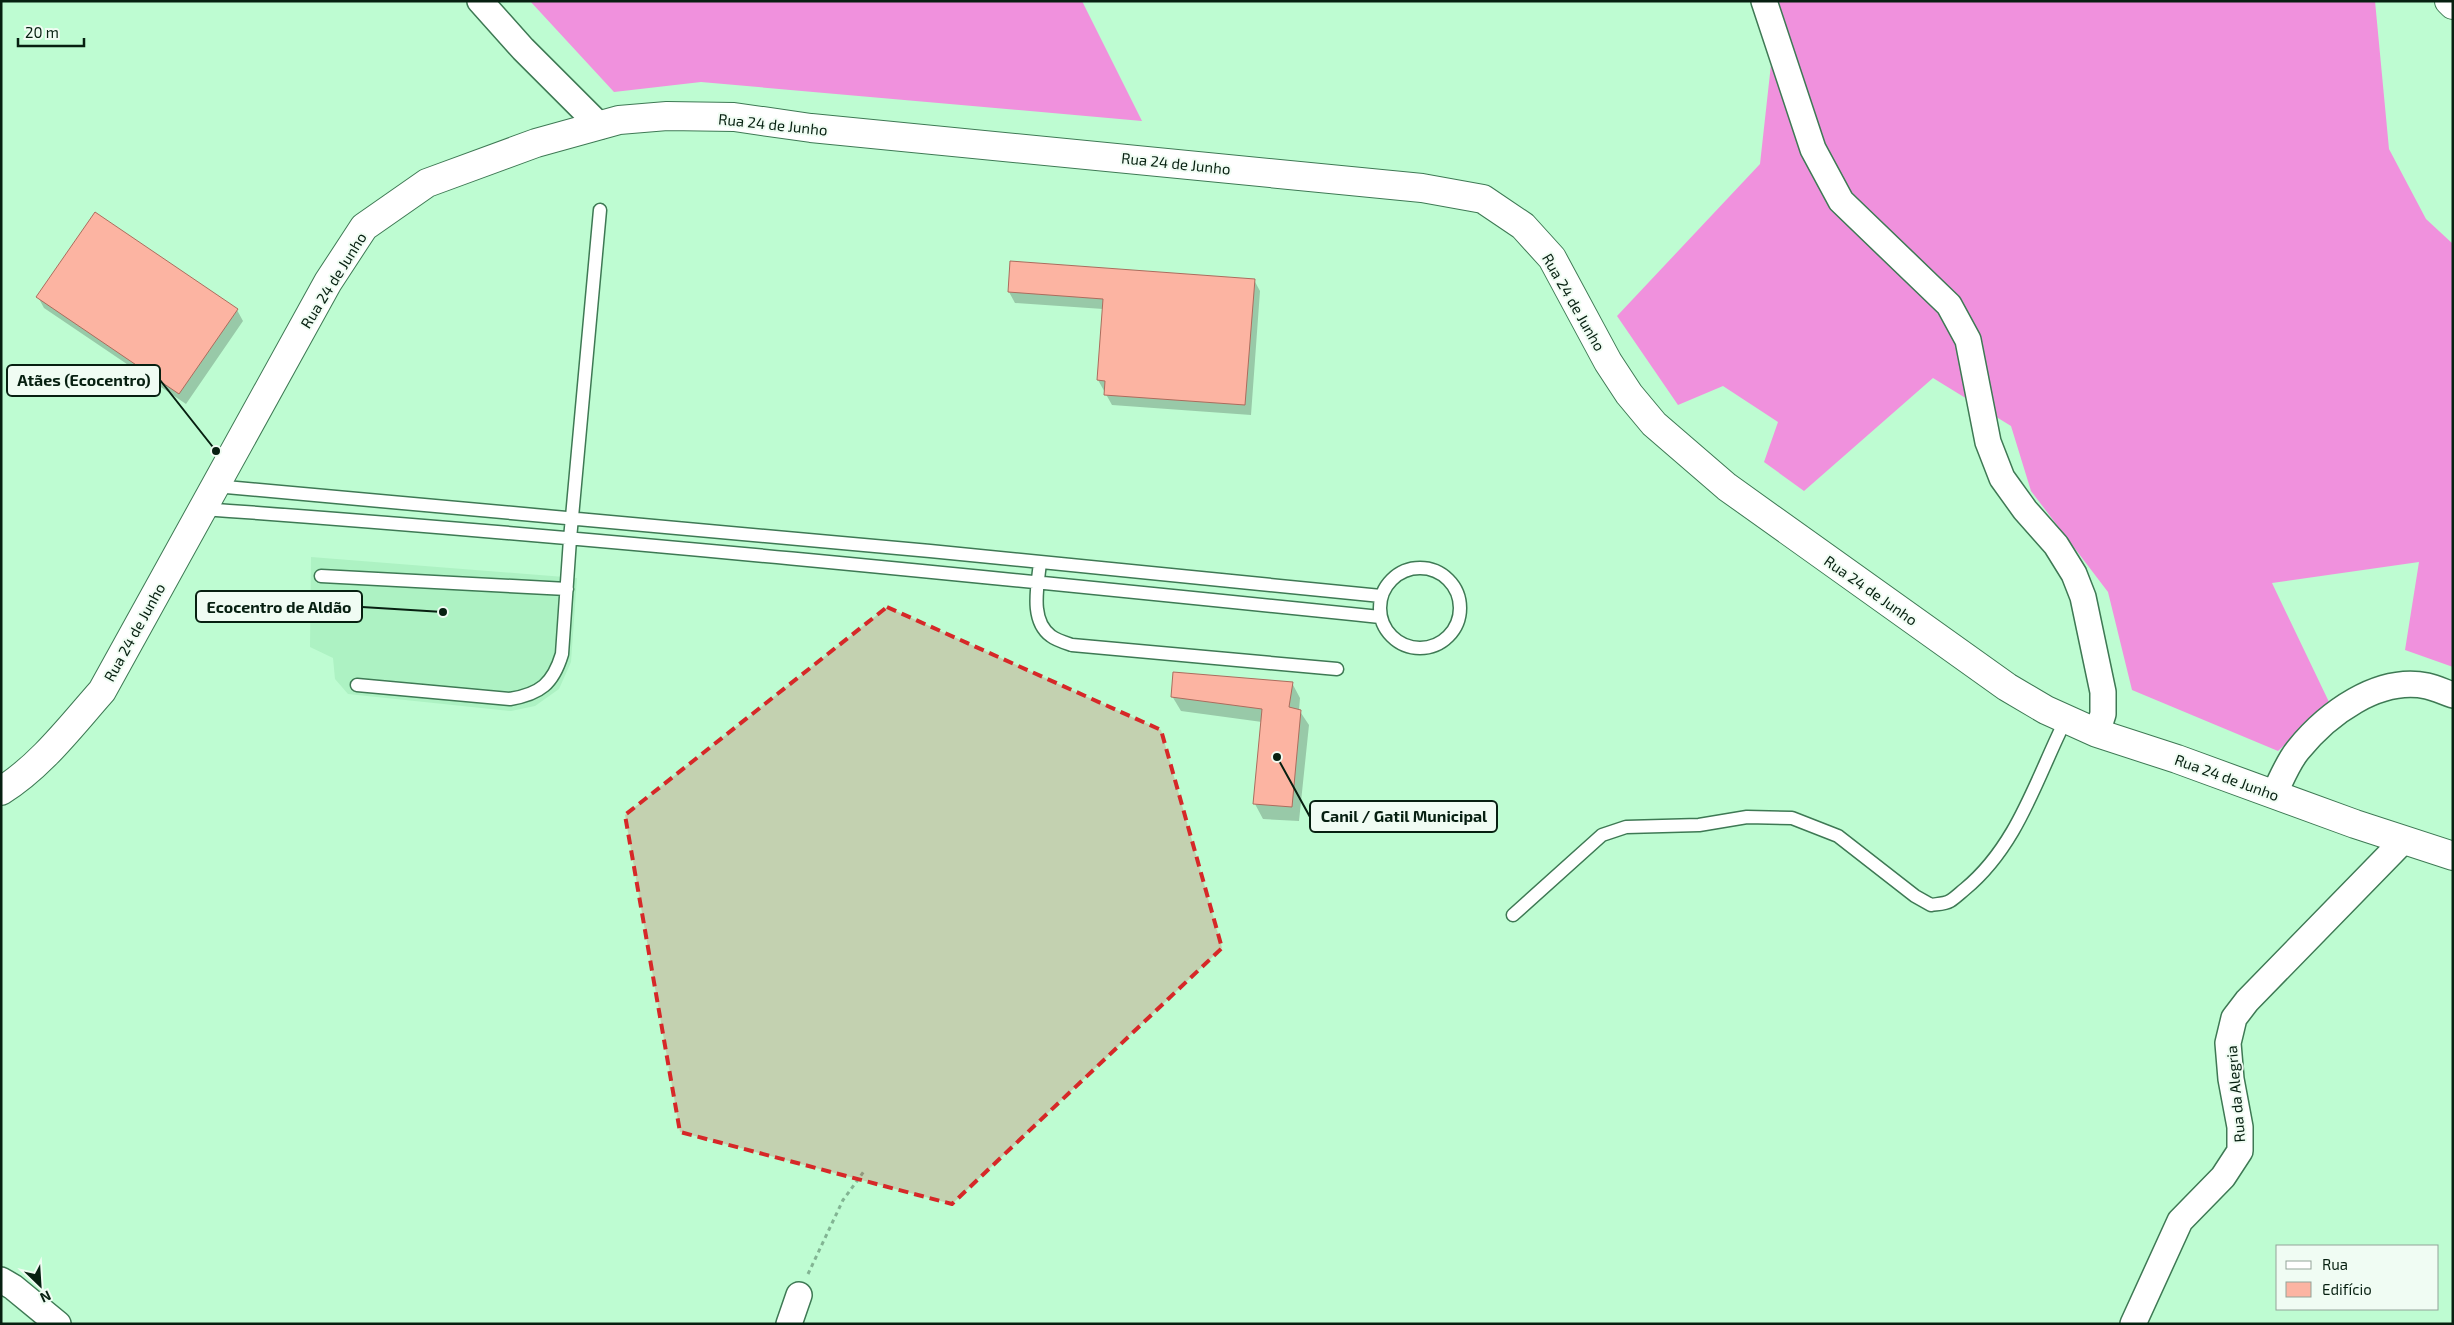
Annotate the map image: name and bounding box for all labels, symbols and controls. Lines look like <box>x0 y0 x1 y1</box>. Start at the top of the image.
scale bar <box>18 15 84 47</box>
text: 20 m <box>25 23 59 41</box>
street label: Rua 24 de Junho <box>718 109 828 139</box>
street label: Rua 24 de Junho <box>1121 148 1231 178</box>
street label: Rua 24 de Junho <box>296 229 370 331</box>
street label: Rua 24 de Junho <box>1539 250 1609 354</box>
callout: Atães (Ecocentro) <box>7 365 160 396</box>
text: Atães (Ecocentro) <box>17 370 151 389</box>
street label: Rua 24 de Junho <box>1821 551 1921 629</box>
street label: Rua 24 de Junho <box>100 580 168 684</box>
callout: Ecocentro de Aldão <box>196 591 362 622</box>
text: Ecocentro de Aldão <box>207 597 351 616</box>
street label: Rua 24 de Junho <box>2172 750 2282 804</box>
callout: Canil / Gatil Municipal <box>1310 801 1497 832</box>
text: Canil / Gatil Municipal <box>1321 806 1488 825</box>
street label: Rua da Alegria <box>2222 1045 2248 1143</box>
legend <box>2276 1245 2439 1310</box>
text: Rua <box>2322 1255 2348 1273</box>
north arrow <box>15 1260 65 1310</box>
text: Edifício <box>2322 1280 2372 1298</box>
text: N <box>38 1287 54 1307</box>

